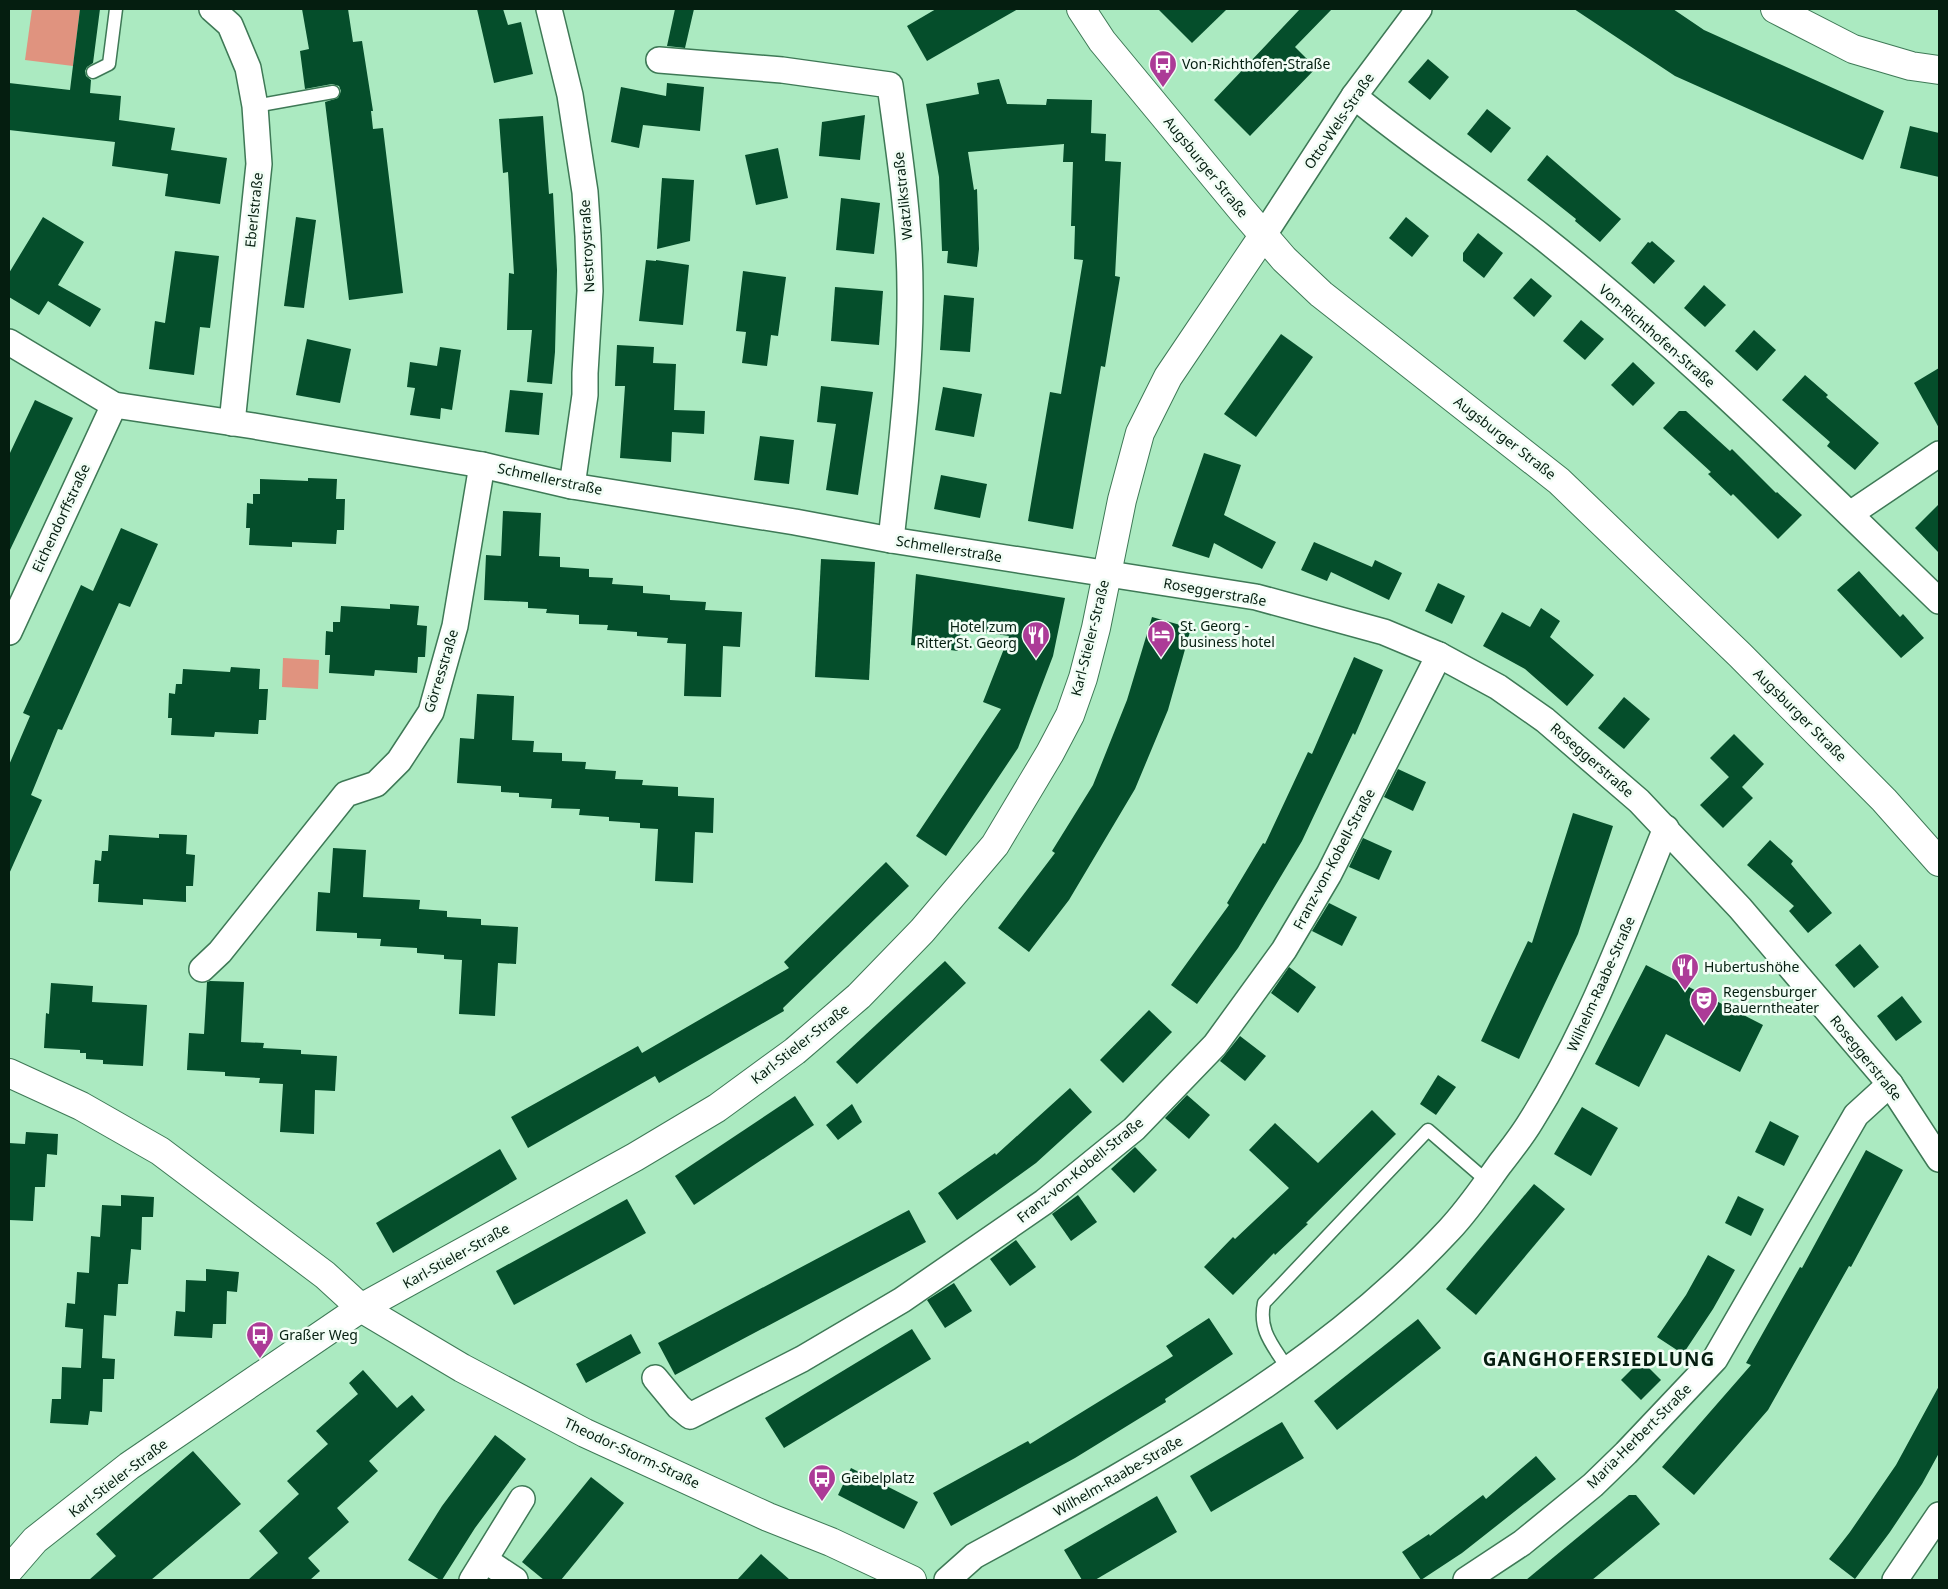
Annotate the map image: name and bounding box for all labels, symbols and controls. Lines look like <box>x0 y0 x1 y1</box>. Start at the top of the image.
bus stop icon: Von-Richthofen-Straße <box>1148 49 1178 88</box>
place label: Von-Richthofen-Straße <box>1182 54 1330 73</box>
street label: Otto-Wels-Straße <box>1299 69 1378 173</box>
street label: Augsburger Straße <box>1160 112 1253 221</box>
street label: Watzlikstraße <box>888 151 917 241</box>
street label: Eberlstraße <box>240 171 267 248</box>
street label: Nestroystraße <box>575 199 598 293</box>
street label: Von-Richthofen-Straße <box>1595 280 1720 392</box>
street label: Augsburger Straße <box>1450 392 1560 484</box>
street label: Schmellerstraße <box>496 458 604 499</box>
street label: Eichendorffstraße <box>27 460 94 575</box>
street label: Schmellerstraße <box>895 531 1003 566</box>
street label: Roseggerstraße <box>1162 573 1268 610</box>
street label: Karl-Stieler-Straße <box>1066 578 1113 698</box>
place label: St. Georg - business hotel <box>1180 616 1275 651</box>
place label: Hotel zum Ritter St. Georg <box>916 617 1017 652</box>
hotel icon: St. Georg - business hotel <box>1146 619 1176 658</box>
restaurant icon: Hotel zum Ritter St. Georg <box>1021 620 1051 659</box>
street label: Görresstraße <box>419 627 462 715</box>
street label: Augsburger Straße <box>1750 664 1851 765</box>
street label: Roseggerstraße <box>1547 718 1638 801</box>
street label: Franz-von-Kobell-Straße <box>1288 785 1379 933</box>
street label: Wilhelm-Raabe-Straße <box>1562 913 1639 1054</box>
restaurant icon: Hubertushöhe <box>1670 952 1700 991</box>
place label: Hubertushöhe <box>1704 957 1799 976</box>
place label: Regensburger Bauerntheater <box>1723 982 1819 1017</box>
theatre icon: Regensburger Bauerntheater <box>1689 985 1719 1024</box>
street label: Karl-Stieler-Straße <box>747 999 853 1088</box>
street label: Roseggerstraße <box>1826 1011 1907 1104</box>
street label: Franz-von-Kobell-Straße <box>1013 1113 1147 1226</box>
street label: Karl-Stieler-Straße <box>399 1218 513 1293</box>
bus stop icon: Graßer Weg <box>245 1320 275 1359</box>
place label: Graßer Weg <box>279 1325 358 1344</box>
district label: GANGHOFERSIEDLUNG <box>1483 1346 1715 1372</box>
street label: Maria-Herbert-Straße <box>1582 1379 1695 1492</box>
street label: Theodor-Storm-Straße <box>561 1413 703 1492</box>
street label: Wilhelm-Raabe-Straße <box>1050 1431 1186 1520</box>
street label: Karl-Stieler-Straße <box>64 1434 171 1521</box>
bus stop icon: Geibelplatz <box>807 1463 837 1502</box>
place label: Geibelplatz <box>841 1468 915 1487</box>

